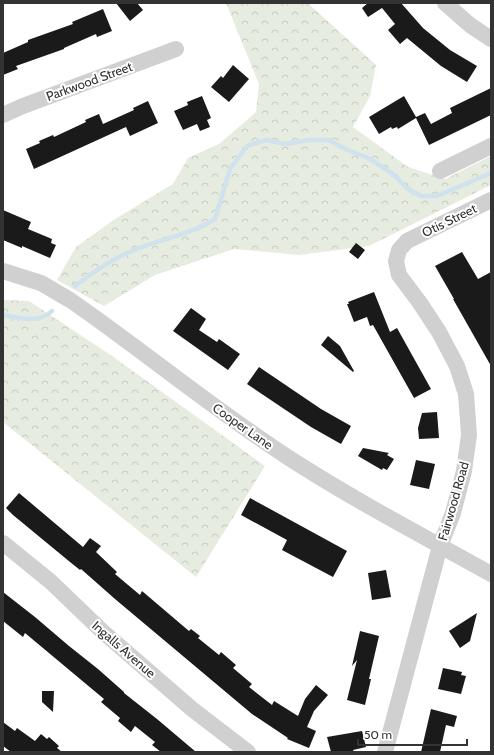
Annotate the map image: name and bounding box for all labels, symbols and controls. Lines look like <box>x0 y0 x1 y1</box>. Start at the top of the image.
street label: Parkwood Street <box>44 58 135 104</box>
street label: Otis Street <box>419 200 480 240</box>
street label: Cooper Lane <box>210 399 276 453</box>
street label: Fairwood Road <box>434 460 472 542</box>
street label: Ingalls Avenue <box>89 617 159 681</box>
scale bar <box>358 721 467 747</box>
text: 50 m <box>364 727 392 742</box>

